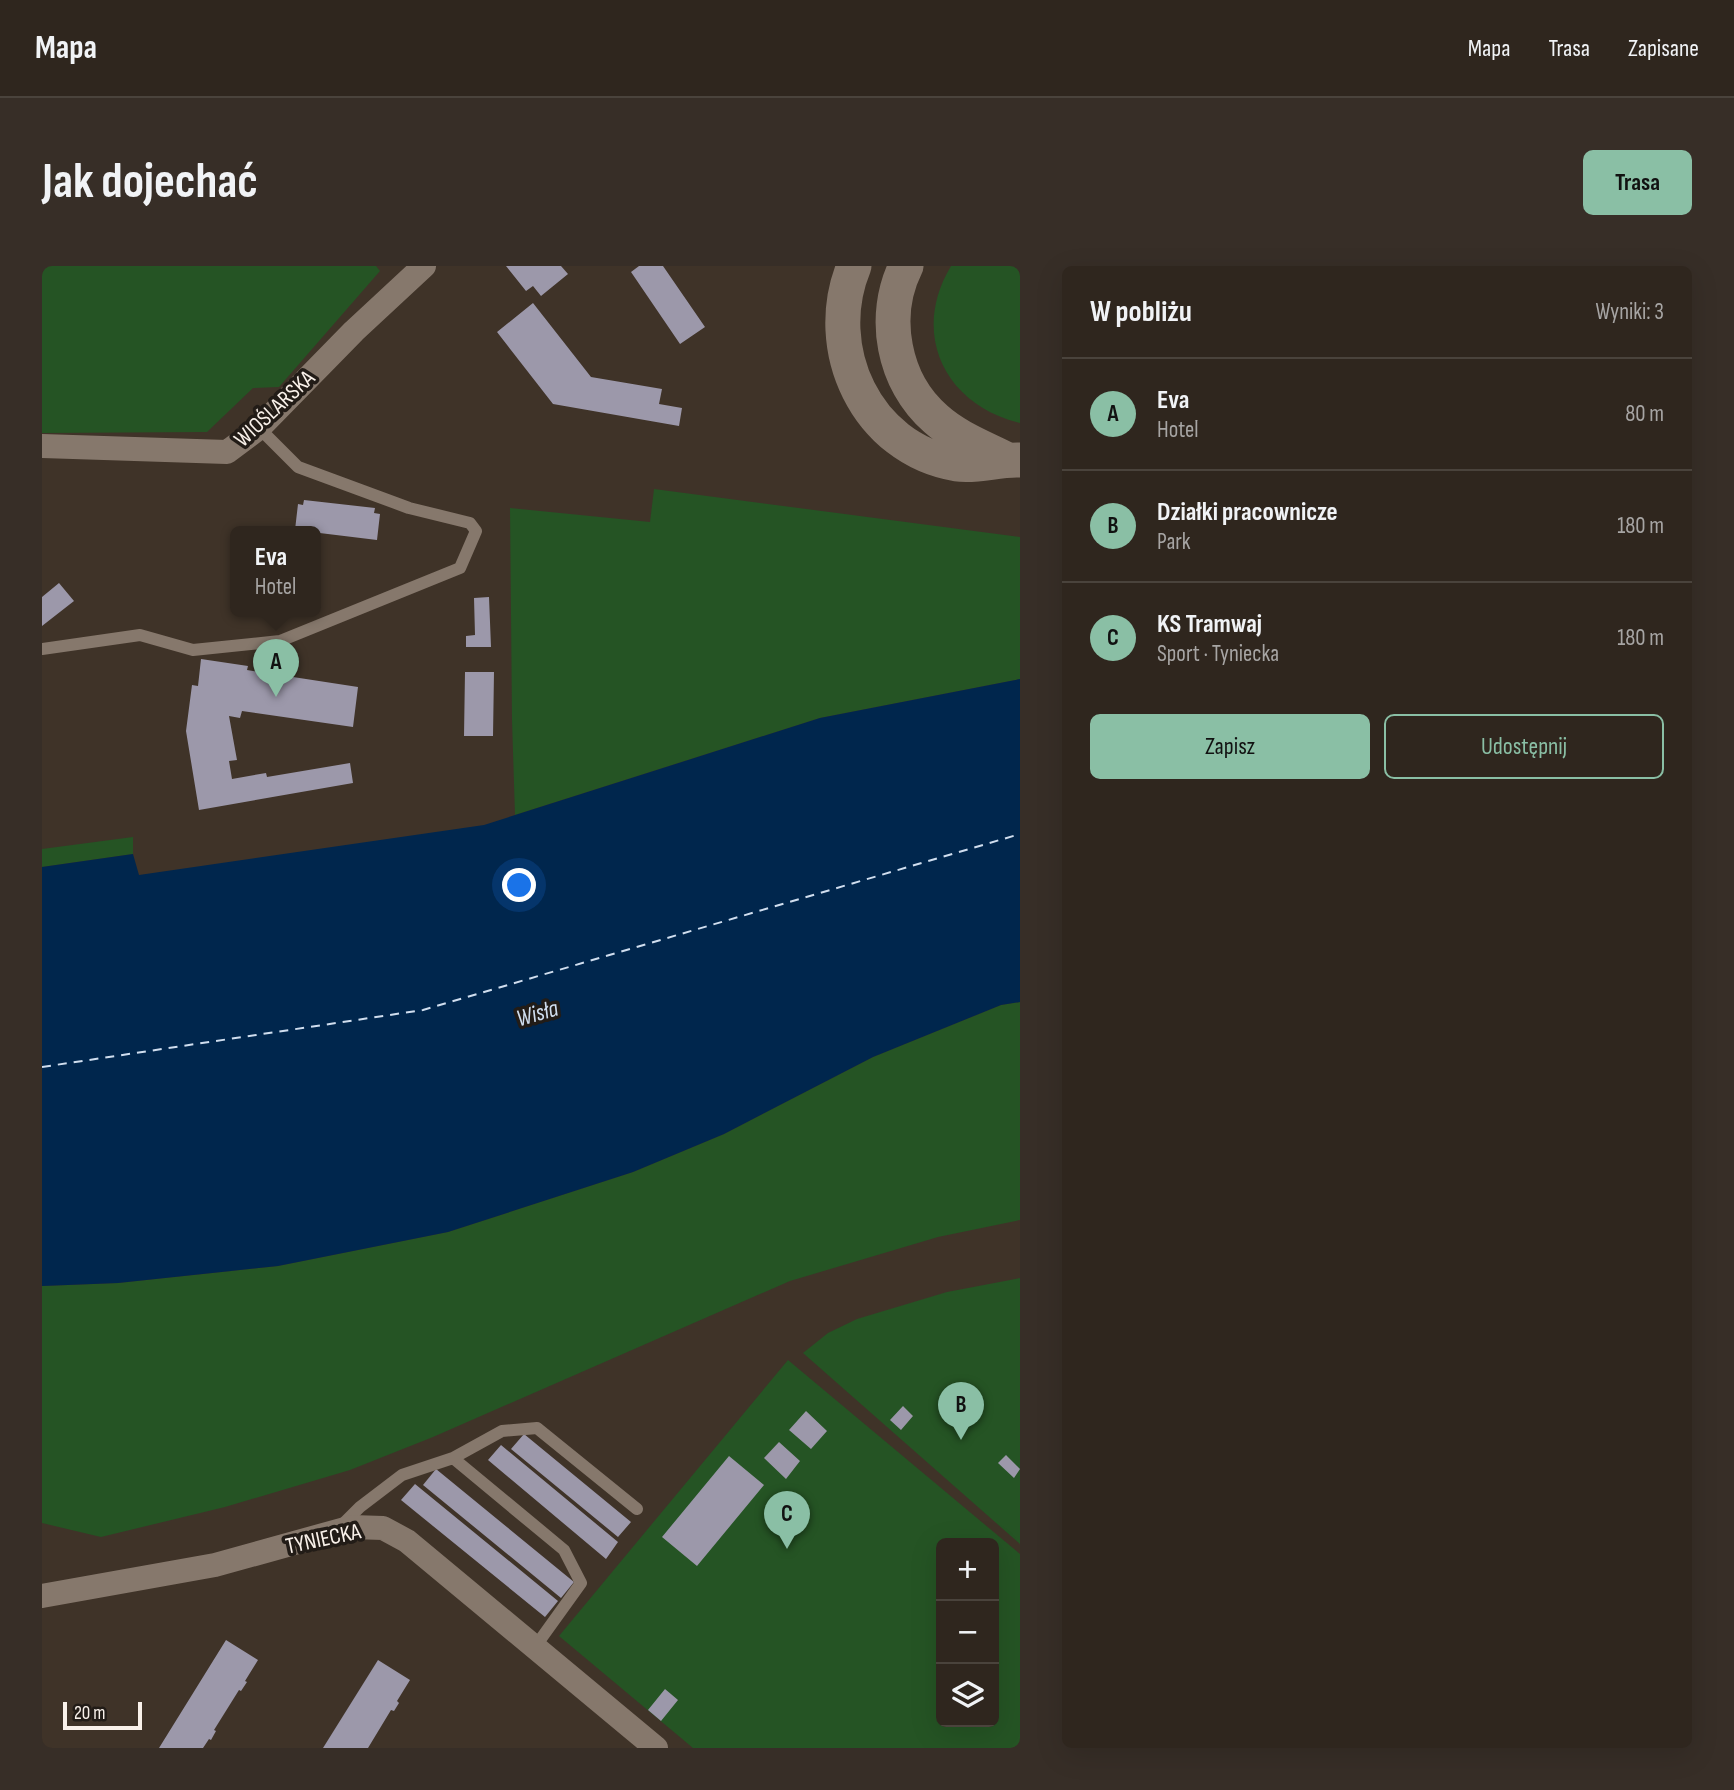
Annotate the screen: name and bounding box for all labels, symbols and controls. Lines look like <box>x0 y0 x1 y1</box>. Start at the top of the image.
text: Mapa <box>35 28 97 68</box>
text: Mapa <box>1468 34 1511 63</box>
text: Trasa <box>1549 34 1590 63</box>
text: Zapisane <box>1628 34 1699 63</box>
button: Trasa <box>1583 150 1692 215</box>
text: Jak dojechać <box>42 153 258 212</box>
text: W pobliżu <box>1090 294 1192 330</box>
text: Wyniki: 3 <box>1595 298 1664 326</box>
street label: WIOŚLARSKA <box>229 364 321 453</box>
text: Eva <box>1157 385 1189 416</box>
text: A <box>1108 400 1118 428</box>
text: 80 m <box>1625 400 1664 428</box>
text: Hotel <box>1157 416 1199 444</box>
text: Działki pracownicze <box>1157 497 1338 528</box>
text: B <box>1108 512 1118 540</box>
text: 180 m <box>1617 512 1664 540</box>
popup <box>230 526 321 617</box>
text: Park <box>1157 528 1191 556</box>
text: Eva <box>255 542 287 573</box>
text: Hotel <box>255 573 296 601</box>
text: KS Tramwaj <box>1157 609 1262 640</box>
text: C <box>1107 624 1119 652</box>
text: 180 m <box>1617 624 1664 652</box>
pin: A <box>253 639 299 697</box>
text: Sport · Tyniecka <box>1157 640 1279 668</box>
button: Zapisz <box>1090 714 1370 779</box>
button: Udostępnij <box>1384 714 1664 779</box>
your location <box>502 868 536 902</box>
water label: Wisła <box>513 994 562 1033</box>
pin: B <box>938 1382 984 1440</box>
pin: C <box>764 1491 810 1549</box>
street label: TYNIECKA <box>283 1517 363 1561</box>
map controls <box>936 1538 999 1727</box>
button: + <box>936 1538 999 1601</box>
button: − <box>936 1601 999 1664</box>
button: layers <box>936 1664 999 1727</box>
scale bar <box>63 1699 142 1731</box>
text: 20 m <box>74 1702 106 1725</box>

